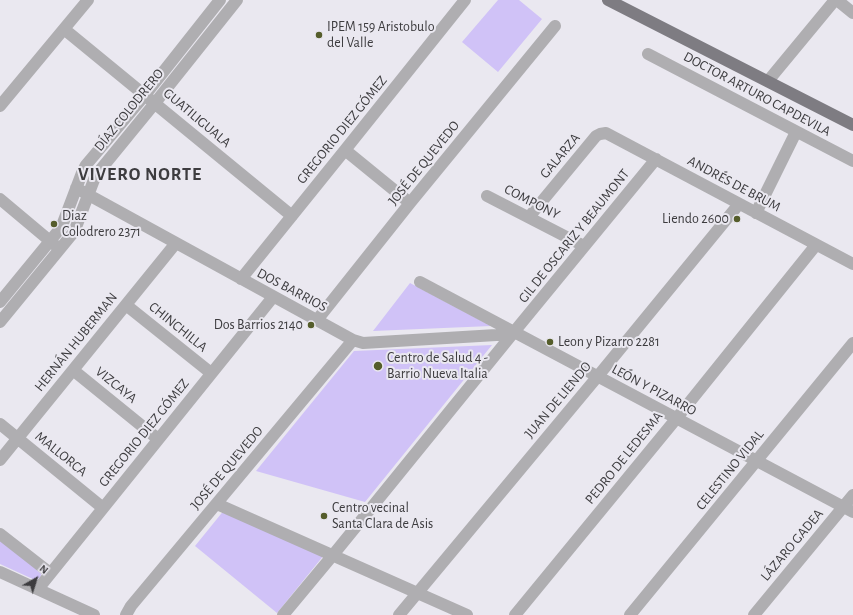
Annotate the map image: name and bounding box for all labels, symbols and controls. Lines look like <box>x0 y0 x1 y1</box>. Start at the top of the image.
place label: IPEM 159 Aristobulo del Valle <box>327 19 435 52</box>
marker: IPEM 159 Aristobulo del Valle <box>314 30 324 40</box>
street label: DOCTOR ARTURO CAPDEVILA <box>681 48 833 140</box>
street label: DÍAZ COLODRERO <box>91 65 167 155</box>
street label: GREGORIO DIEZ GÓMEZ <box>293 73 391 187</box>
street label: GUATILIGUALA <box>160 85 234 151</box>
street label: JOSÉ DE QUEVEDO <box>385 117 463 209</box>
street label: GALARZA <box>536 130 584 182</box>
street label: ANDRÉS DE BRUM <box>685 152 783 216</box>
district label: VIVERO NORTE <box>78 164 202 186</box>
street label: GIL DE OSCARIZ Y BEAUMONT <box>515 166 633 306</box>
street label: COMPONY <box>501 181 563 223</box>
place label: Diaz Colodrero 2371 <box>62 208 141 240</box>
place label: Liendo 2600 <box>662 211 729 227</box>
marker: Liendo 2600 <box>732 214 742 224</box>
marker: Diaz Colodrero 2371 <box>49 219 59 229</box>
street label: DOS BARRIOS <box>254 265 330 315</box>
street label: HERNÁN HUBERMAN <box>31 289 121 395</box>
street label: CHINCHILLA <box>145 298 211 356</box>
place label: Dos Barrios 2140 <box>214 317 303 333</box>
marker: Dos Barrios 2140 <box>306 320 316 330</box>
place label: Leon y Pizarro 2281 <box>558 334 660 350</box>
marker: Leon y Pizarro 2281 <box>545 337 555 347</box>
place label: Centro de Salud 4 - Barrio Nueva Italia <box>387 350 488 382</box>
street label: JUAN DE LIENDO <box>521 358 595 442</box>
marker: Centro de Salud 4 - Barrio Nueva Italia <box>372 360 384 372</box>
street label: LEÓN Y PIZARRO <box>609 361 699 419</box>
street label: VIZCAYA <box>92 363 140 407</box>
street label: GREGORIO DIEZ GÓMEZ <box>95 376 193 490</box>
street label: PEDRO DE LEDESMA <box>582 408 666 508</box>
street label: JOSÉ DE QUEVEDO <box>187 423 267 513</box>
street label: CELESTINO VIDAL <box>692 426 768 514</box>
street label: MALLORCA <box>32 428 90 480</box>
place label: Centro vecinal Santa Clara de Asis <box>332 500 433 532</box>
street label: LÁZARO GADEA <box>757 506 827 584</box>
marker: Centro vecinal Santa Clara de Asis <box>319 511 329 521</box>
north arrow <box>16 559 56 599</box>
text: N <box>37 563 50 576</box>

